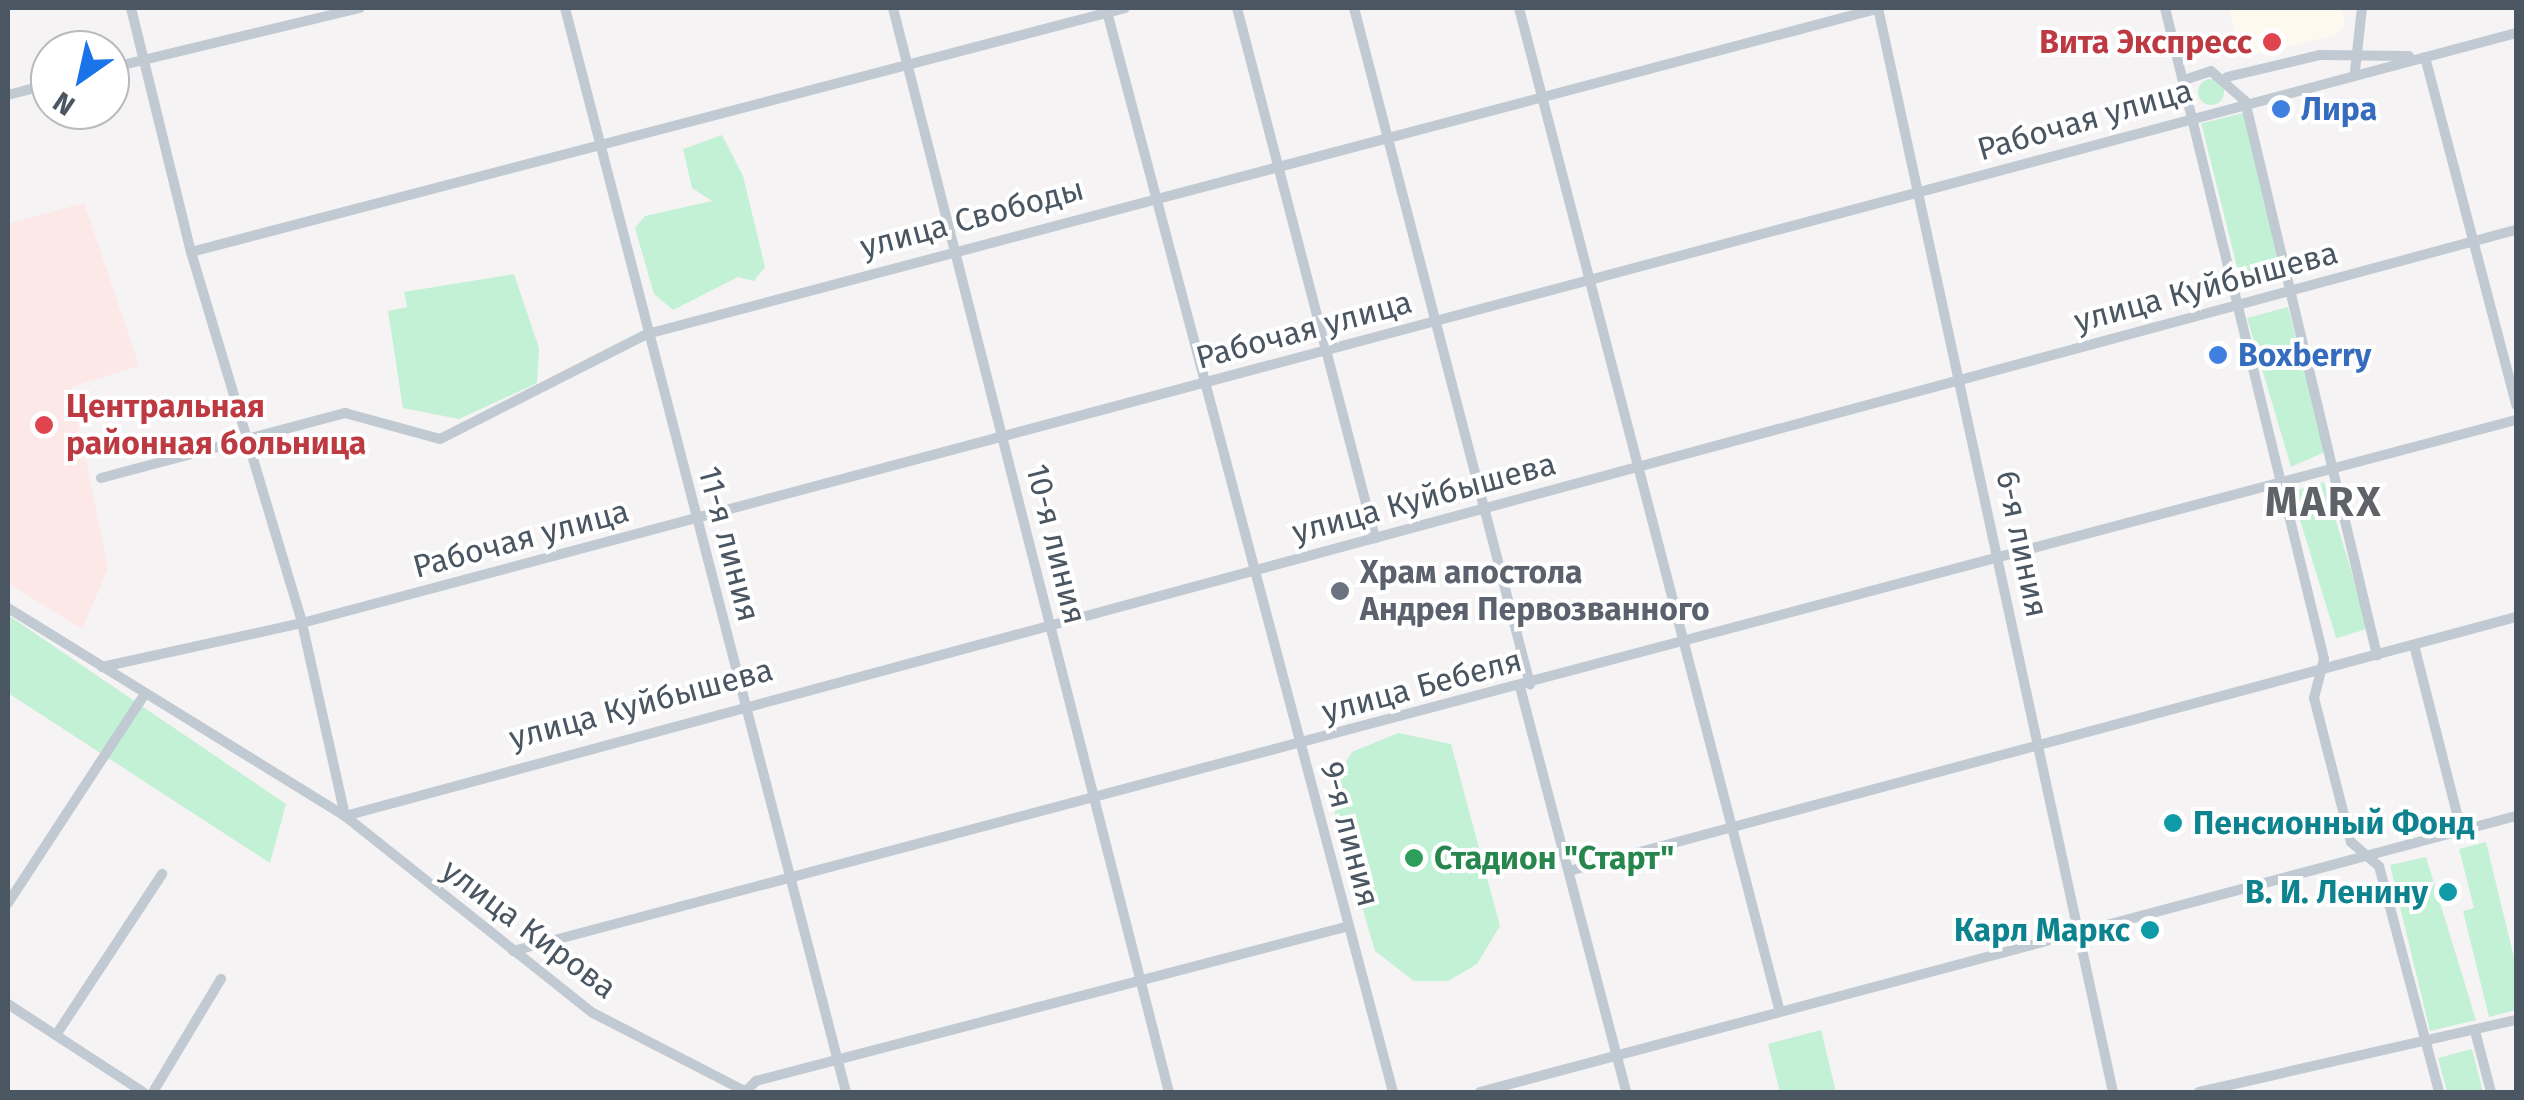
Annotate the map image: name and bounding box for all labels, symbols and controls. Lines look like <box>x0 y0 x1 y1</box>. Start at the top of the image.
place label: Вита Экспресс <box>2039 23 2252 61</box>
north arrow <box>30 30 130 130</box>
marker: Вита Экспресс <box>2261 31 2283 53</box>
street label: Рабочая улица <box>1973 71 2197 169</box>
text: N <box>47 85 81 123</box>
place label: Лира <box>2301 90 2377 128</box>
marker: Лира <box>2270 98 2292 120</box>
street label: улица Свободы <box>856 170 1088 266</box>
street label: улица Куйбышева <box>2070 233 2342 341</box>
street label: Рабочая улица <box>1192 283 1416 377</box>
place label: Boxberry <box>2238 336 2371 374</box>
marker: Boxberry <box>2207 344 2229 366</box>
place label: Центральная районная больница <box>66 388 366 463</box>
marker: Центральная районная больница <box>31 412 57 438</box>
street label: улица Куйбышева <box>1288 444 1560 552</box>
street label: 10-я линия <box>1018 460 1094 628</box>
street label: 11-я линия <box>690 462 768 626</box>
street label: 6-я линия <box>1988 467 2056 621</box>
district label: MARX <box>2265 477 2383 527</box>
street label: Рабочая улица <box>409 492 633 586</box>
place label: Храм апостола Андрея Первозванного <box>1360 554 1710 629</box>
marker: Храм апостола Андрея Первозванного <box>1329 580 1351 602</box>
street label: улица Бебеля <box>1318 641 1526 731</box>
street label: улица Куйбышева <box>505 650 777 758</box>
street label: 9-я линия <box>1312 757 1388 911</box>
place label: Пенсионный Фонд <box>2193 804 2474 842</box>
marker: Пенсионный Фонд <box>2162 812 2184 834</box>
place label: Стадион "Старт" <box>1434 839 1674 877</box>
marker: Стадион "Старт" <box>1403 847 1425 869</box>
street label: улица Кирова <box>434 851 624 1007</box>
place label: В. И. Ленину <box>2245 873 2428 911</box>
marker: В. И. Ленину <box>2437 881 2459 903</box>
place label: Карл Маркс <box>1954 911 2130 949</box>
marker: Карл Маркс <box>2139 919 2161 941</box>

